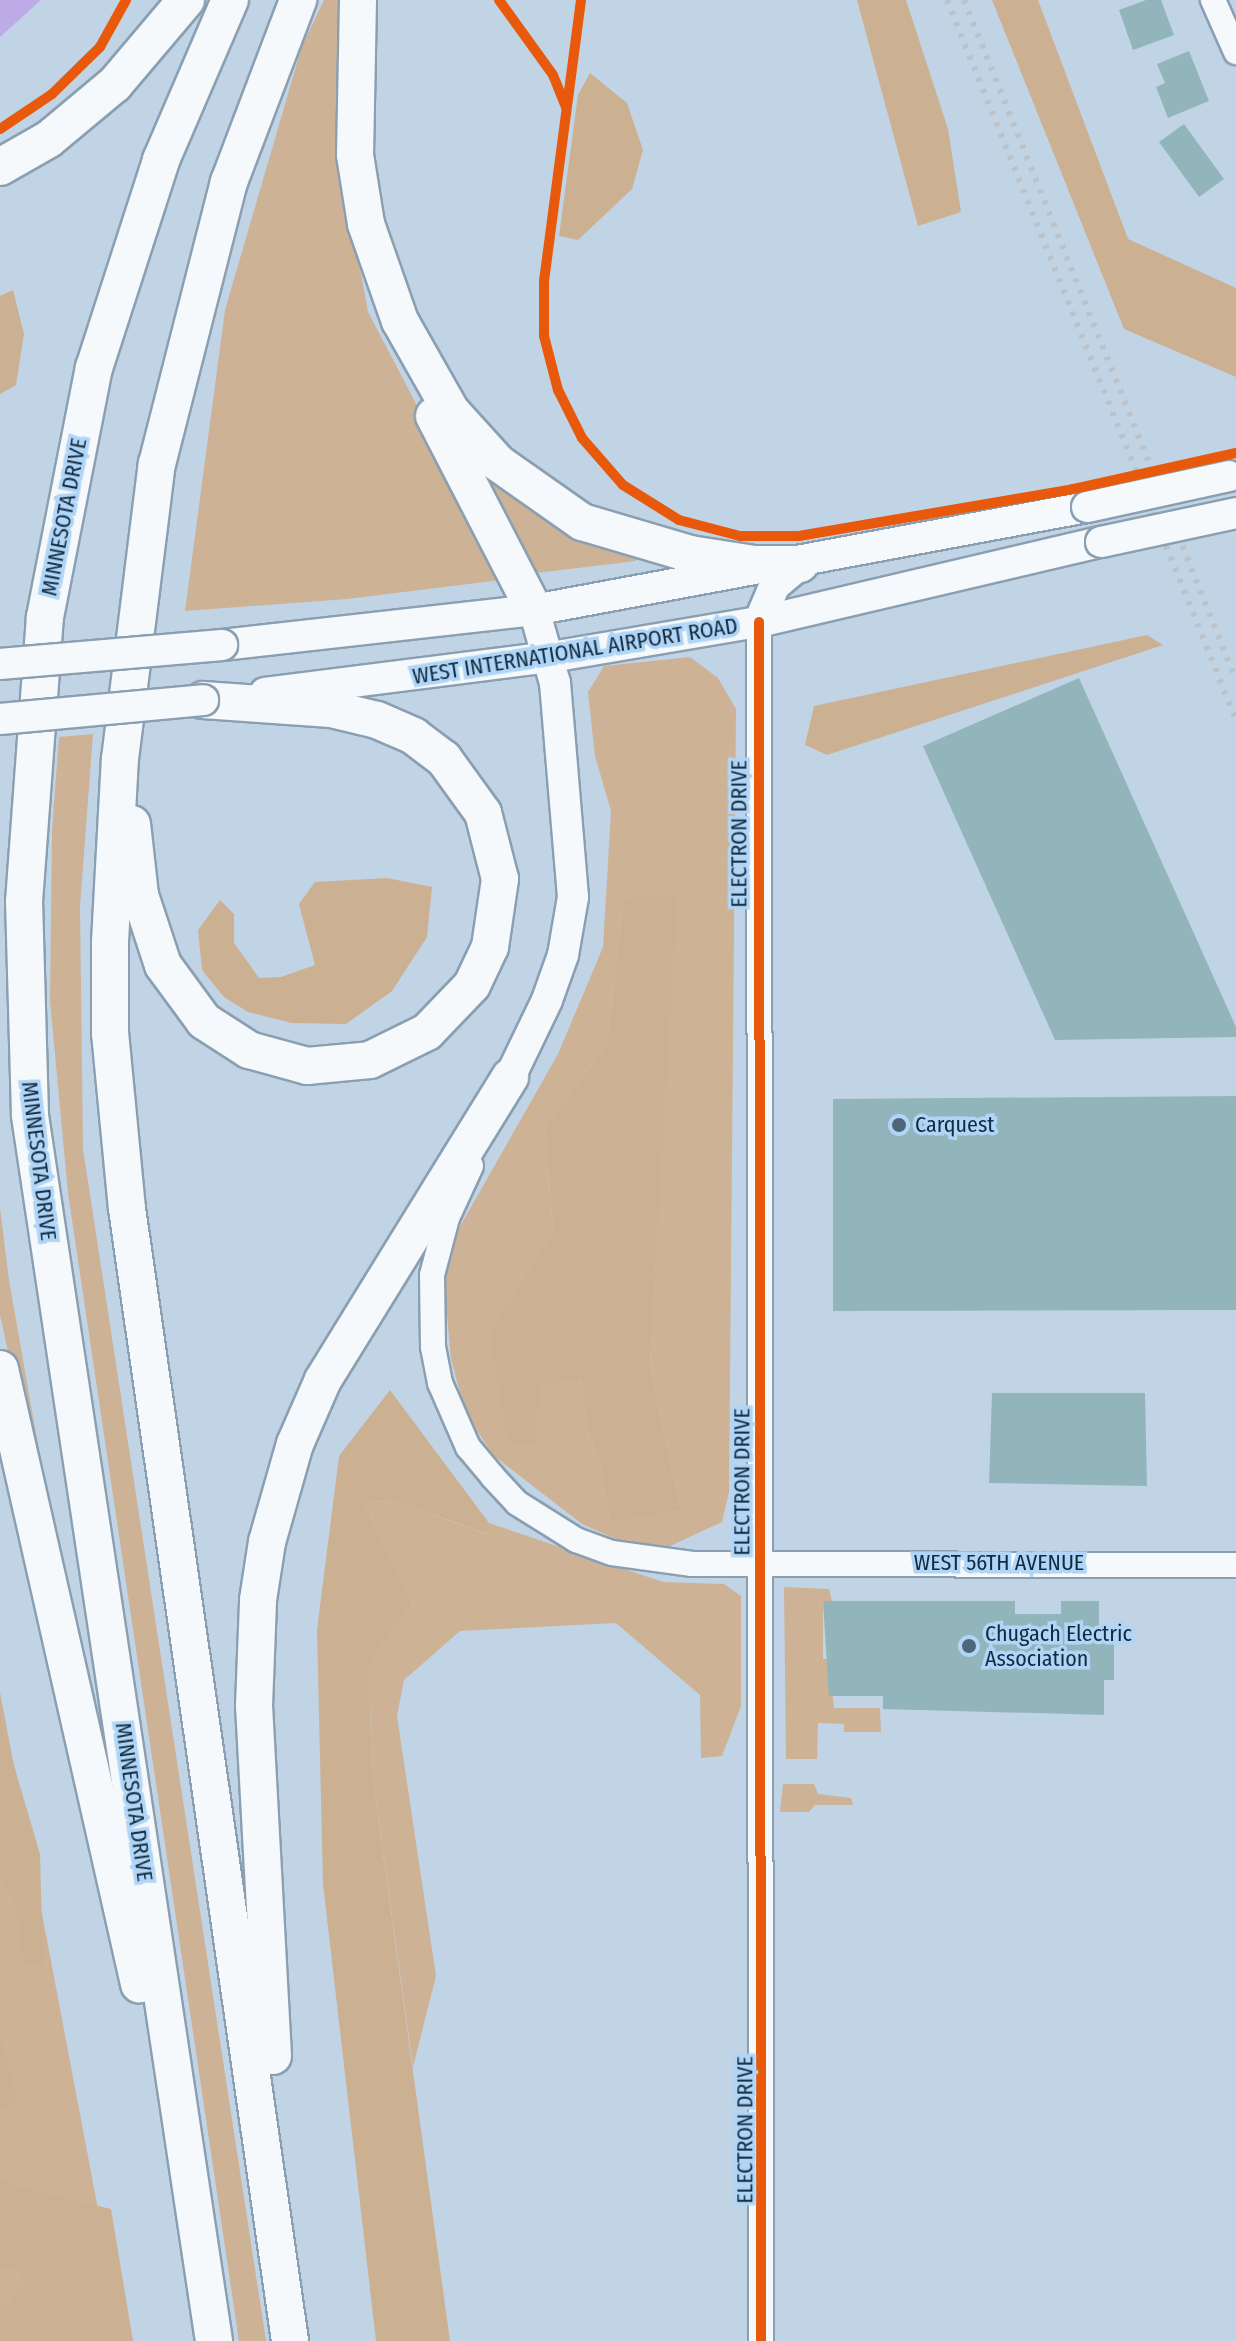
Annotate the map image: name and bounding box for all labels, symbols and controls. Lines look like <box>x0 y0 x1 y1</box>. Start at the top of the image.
street label: MINNESOTA DRIVE <box>36 436 92 598</box>
street label: WEST INTERNATIONAL AIRPORT ROAD <box>411 612 739 690</box>
street label: ELECTRON DRIVE <box>726 760 752 908</box>
street label: MINNESOTA DRIVE <box>16 1080 62 1242</box>
place label: Carquest <box>915 1112 995 1138</box>
marker: Carquest <box>890 1116 908 1134</box>
street label: ELECTRON DRIVE <box>729 1408 755 1556</box>
street label: WEST 56TH AVENUE <box>914 1550 1084 1576</box>
place label: Chugach Electric Association <box>985 1620 1132 1672</box>
marker: Chugach Electric Association <box>960 1637 978 1655</box>
street label: MINNESOTA DRIVE <box>110 1721 158 1883</box>
street label: ELECTRON DRIVE <box>732 2056 758 2204</box>

